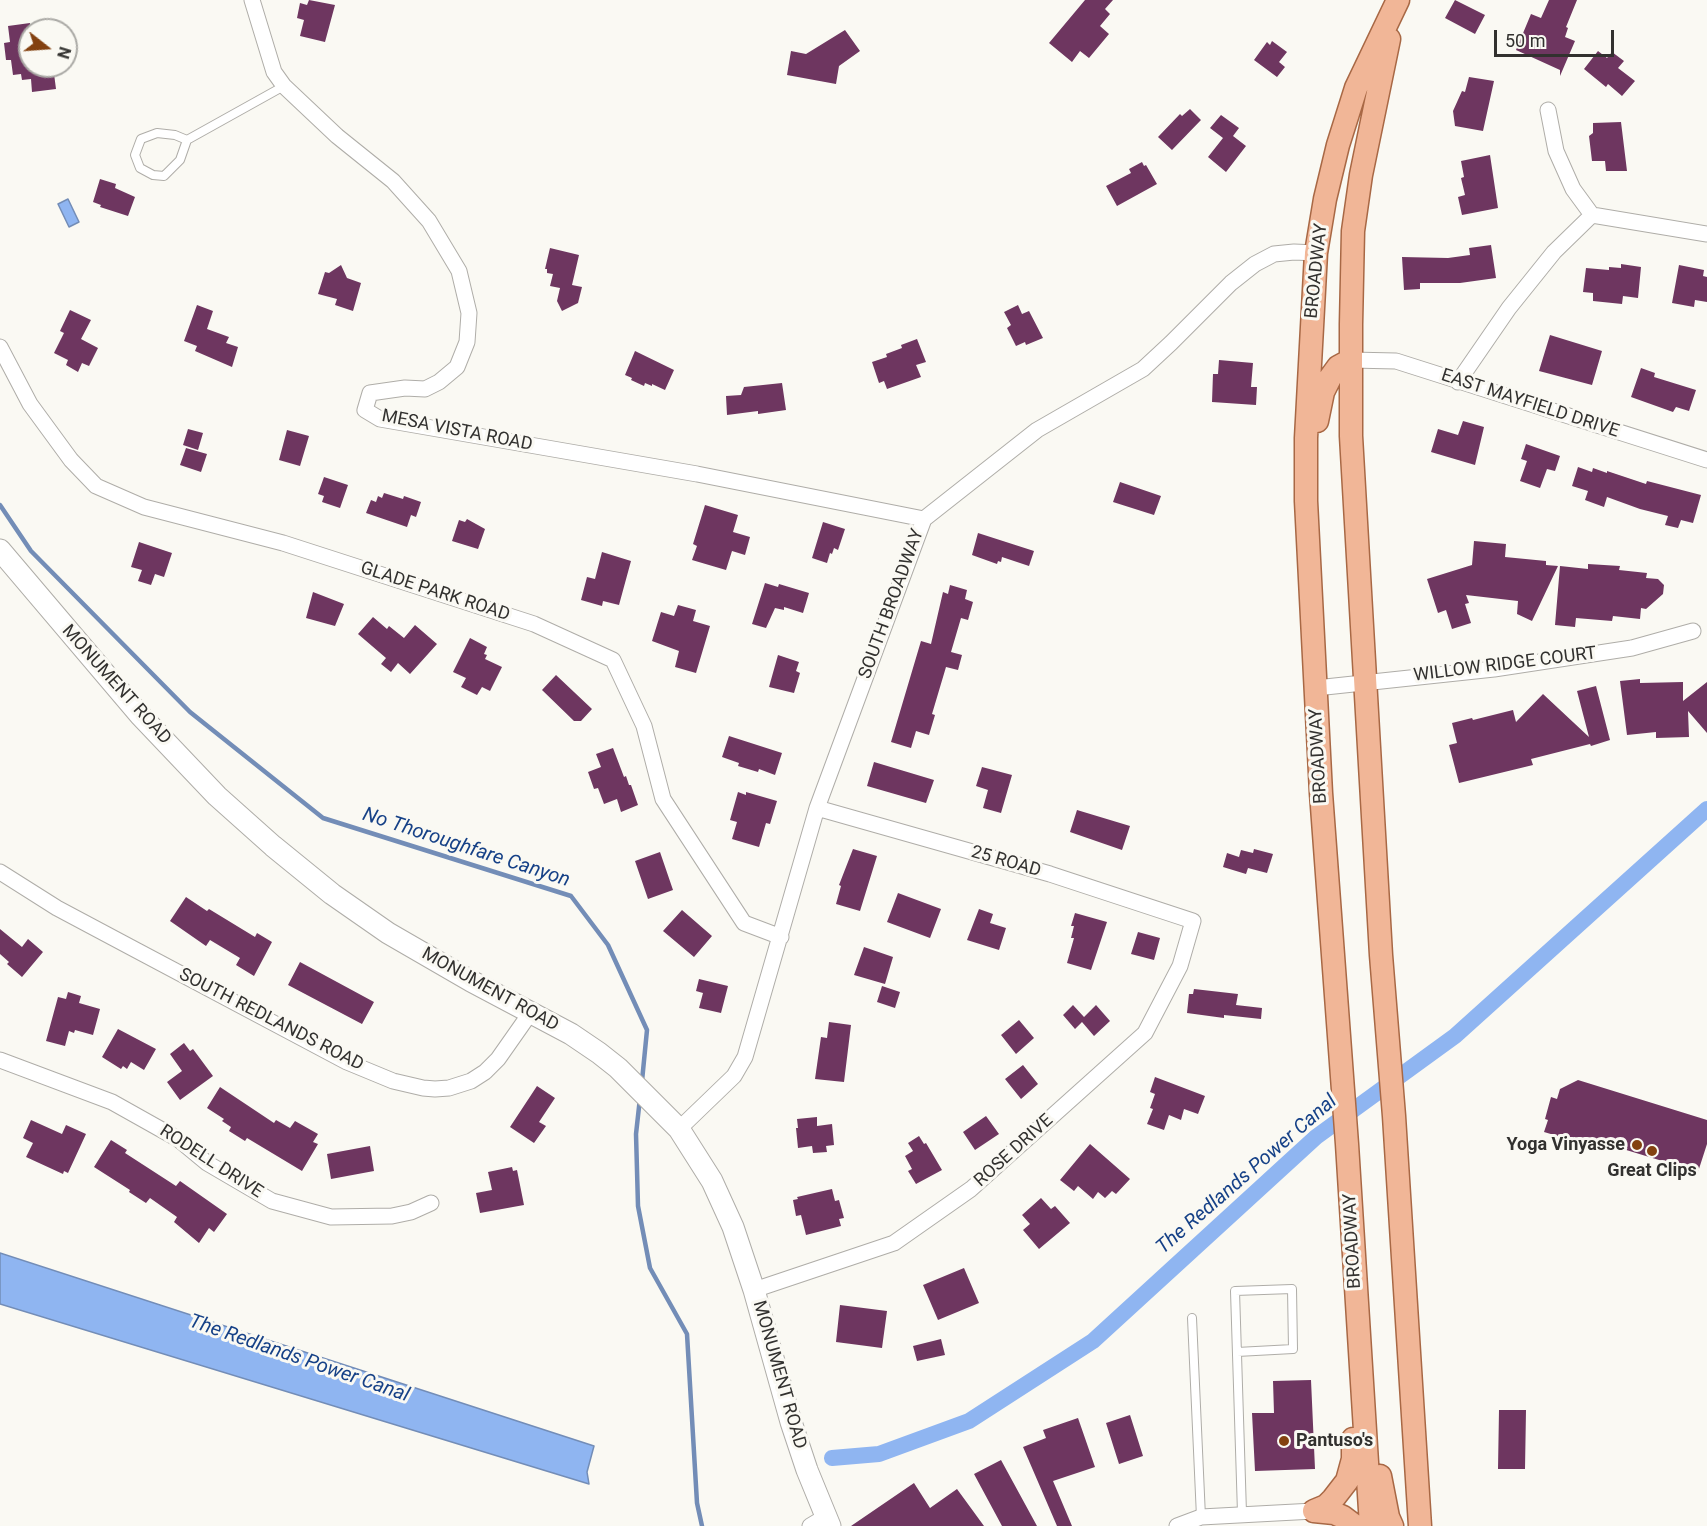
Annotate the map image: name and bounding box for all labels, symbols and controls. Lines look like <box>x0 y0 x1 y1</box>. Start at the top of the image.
north arrow <box>18 18 78 78</box>
scale bar <box>1497 18 1617 56</box>
text: 50 m <box>1505 30 1545 51</box>
text: N <box>53 45 75 61</box>
street label: BROADWAY <box>1301 222 1333 320</box>
street label: EAST MAYFIELD DRIVE <box>1438 365 1622 443</box>
street label: MESA VISTA ROAD <box>380 406 534 456</box>
street label: SOUTH BROADWAY <box>855 526 929 682</box>
street label: GLADE PARK ROAD <box>358 558 512 626</box>
street label: MONUMENT ROAD <box>57 621 175 749</box>
street label: WILLOW RIDGE COURT <box>1412 643 1598 687</box>
street label: BROADWAY <box>1306 708 1332 804</box>
water label: No Thoroughfare Canyon <box>359 803 573 893</box>
street label: 25 ROAD <box>969 842 1043 882</box>
street label: MONUMENT ROAD <box>418 943 562 1037</box>
street label: SOUTH REDLANDS ROAD <box>175 964 367 1076</box>
water label: The Redlands Power Canal <box>1152 1090 1342 1260</box>
street label: ROSE DRIVE <box>970 1110 1058 1192</box>
street label: RODELL DRIVE <box>155 1121 267 1203</box>
place label: Yoga Vinyasse <box>1506 1134 1625 1156</box>
marker: Yoga Vinyasse <box>1630 1138 1644 1152</box>
marker: Great Clips <box>1645 1144 1659 1158</box>
place label: Great Clips <box>1607 1160 1697 1182</box>
street label: BROADWAY <box>1340 1193 1366 1289</box>
street label: MONUMENT ROAD <box>748 1298 810 1452</box>
water label: The Redlands Power Canal <box>186 1310 412 1408</box>
place label: Pantuso's <box>1296 1430 1373 1452</box>
marker: Pantuso's <box>1277 1434 1291 1448</box>

